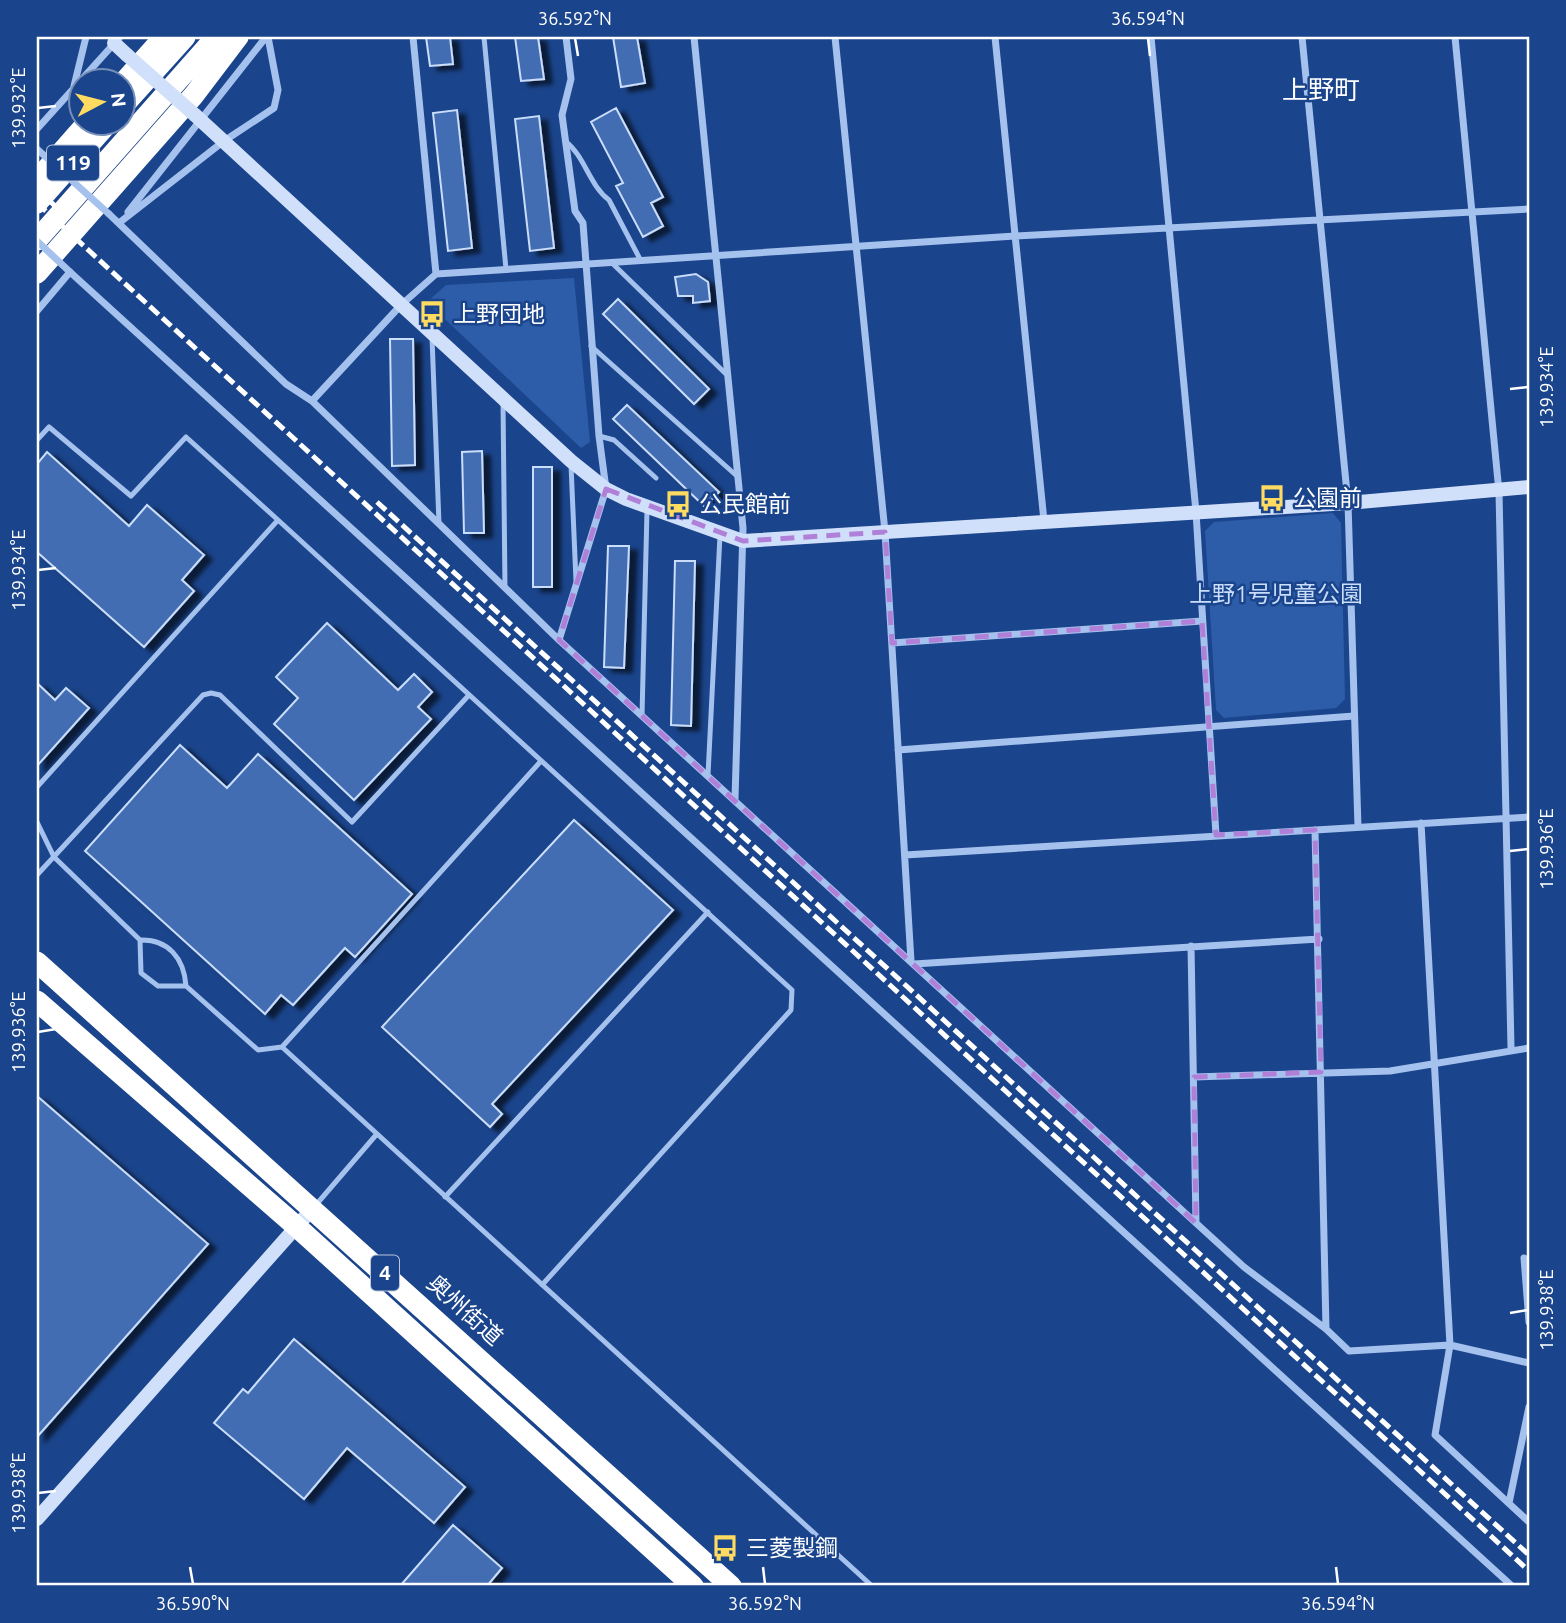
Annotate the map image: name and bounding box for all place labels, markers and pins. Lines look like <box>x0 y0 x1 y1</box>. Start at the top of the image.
bus stop icon: 上野団地 <box>417 299 447 329</box>
place label: 上野団地 <box>453 301 545 326</box>
bus stop icon: 公園前 <box>1257 483 1287 513</box>
place label: 公園前 <box>1293 485 1362 510</box>
bus stop icon: 公民館前 <box>663 489 693 519</box>
place label: 公民館前 <box>699 491 791 516</box>
bus stop icon: 三菱製鋼 <box>710 1533 740 1563</box>
place label: 三菱製鋼 <box>746 1535 838 1560</box>

